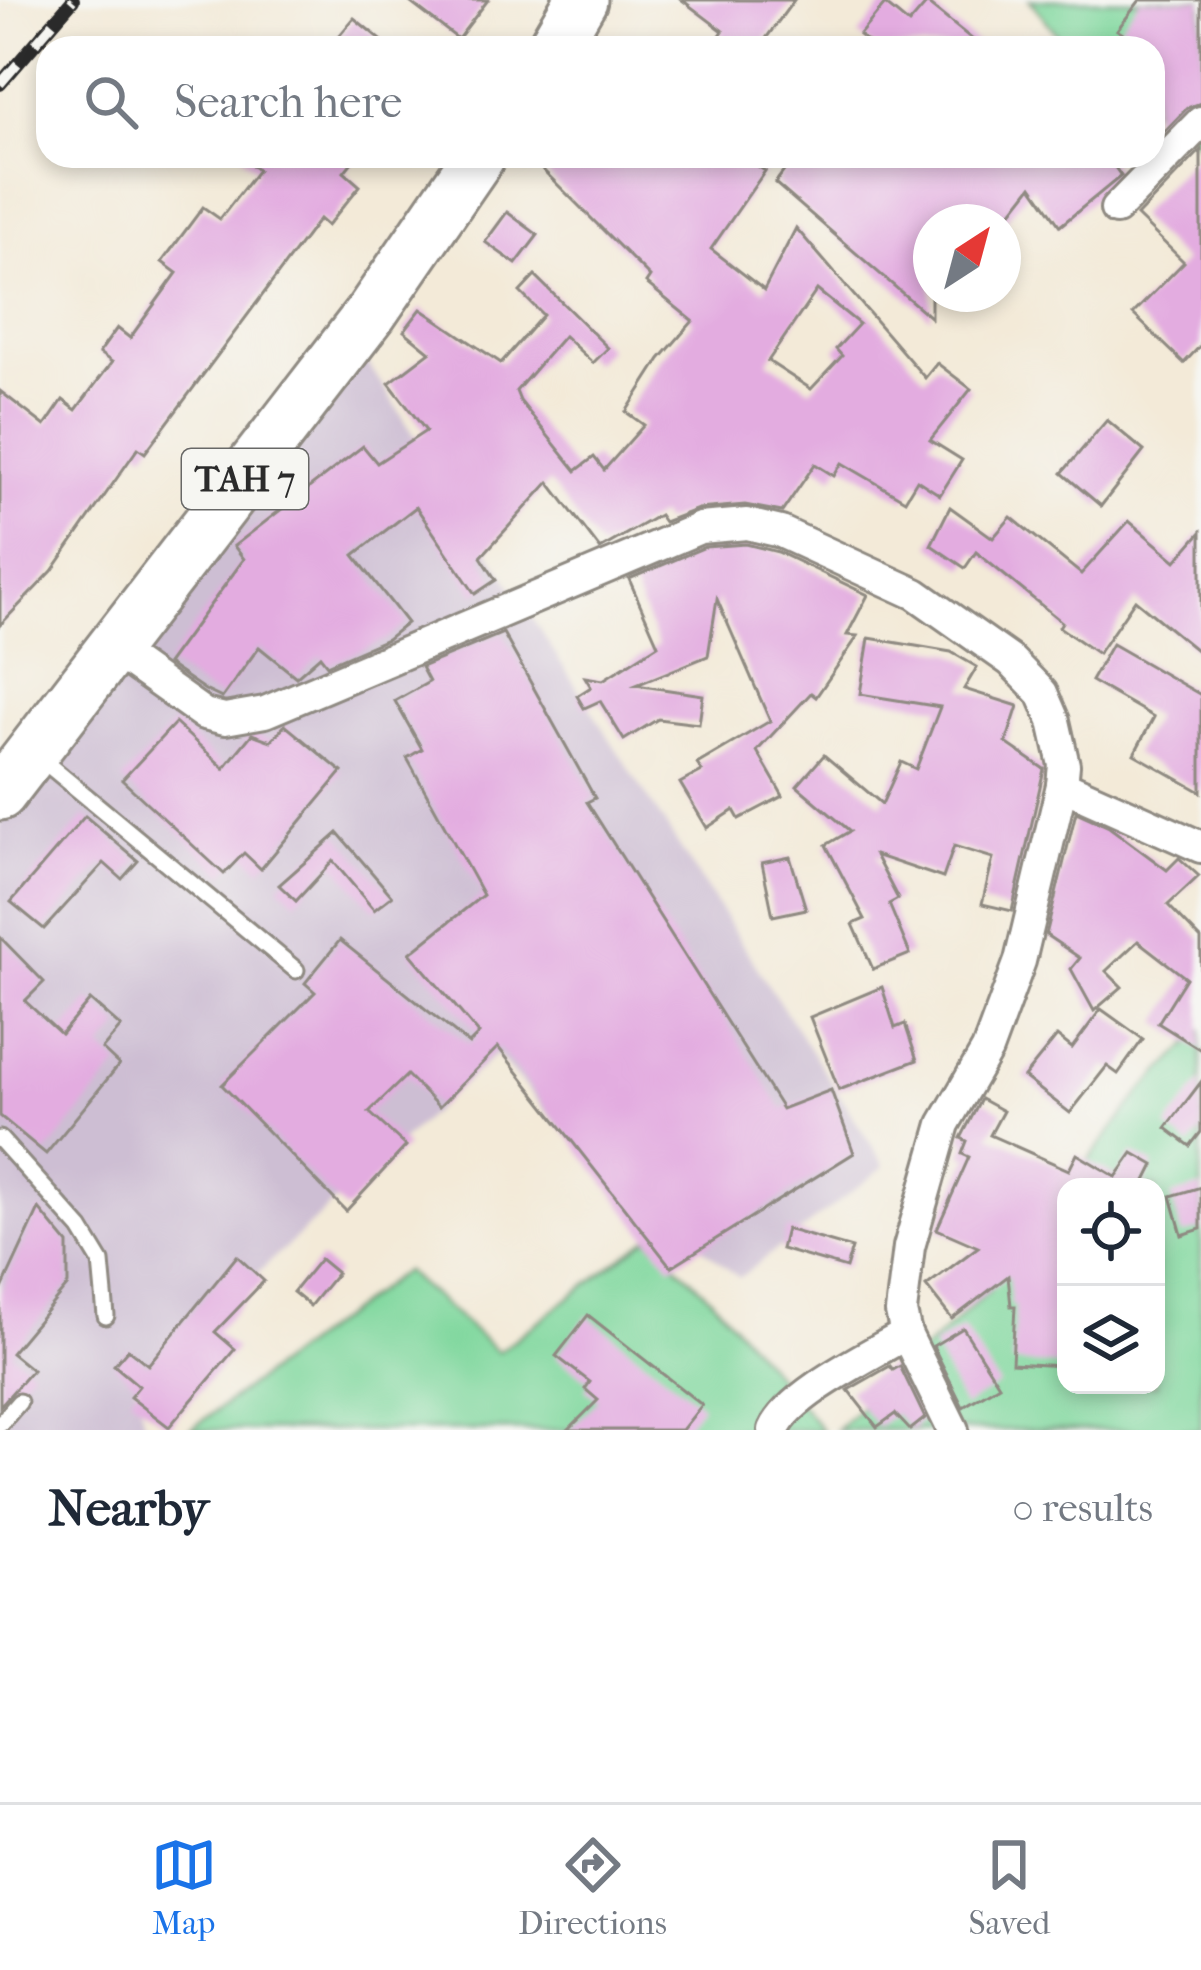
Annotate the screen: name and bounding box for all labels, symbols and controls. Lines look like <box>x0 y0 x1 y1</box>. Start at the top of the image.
search box <box>36 36 1165 168</box>
icon: search <box>78 69 144 135</box>
text: Search here <box>174 76 402 129</box>
north arrow <box>913 204 1021 312</box>
road number: TAH 7 <box>182 449 308 509</box>
map controls <box>1057 1178 1165 1394</box>
button: locate <box>1057 1178 1165 1286</box>
button: layers <box>1057 1286 1165 1394</box>
text: Nearby <box>48 1478 209 1538</box>
text: 0 results <box>1012 1485 1153 1531</box>
tab: Map <box>151 1832 217 1943</box>
tab: Directions <box>518 1832 667 1943</box>
tab: Saved <box>968 1832 1050 1943</box>

